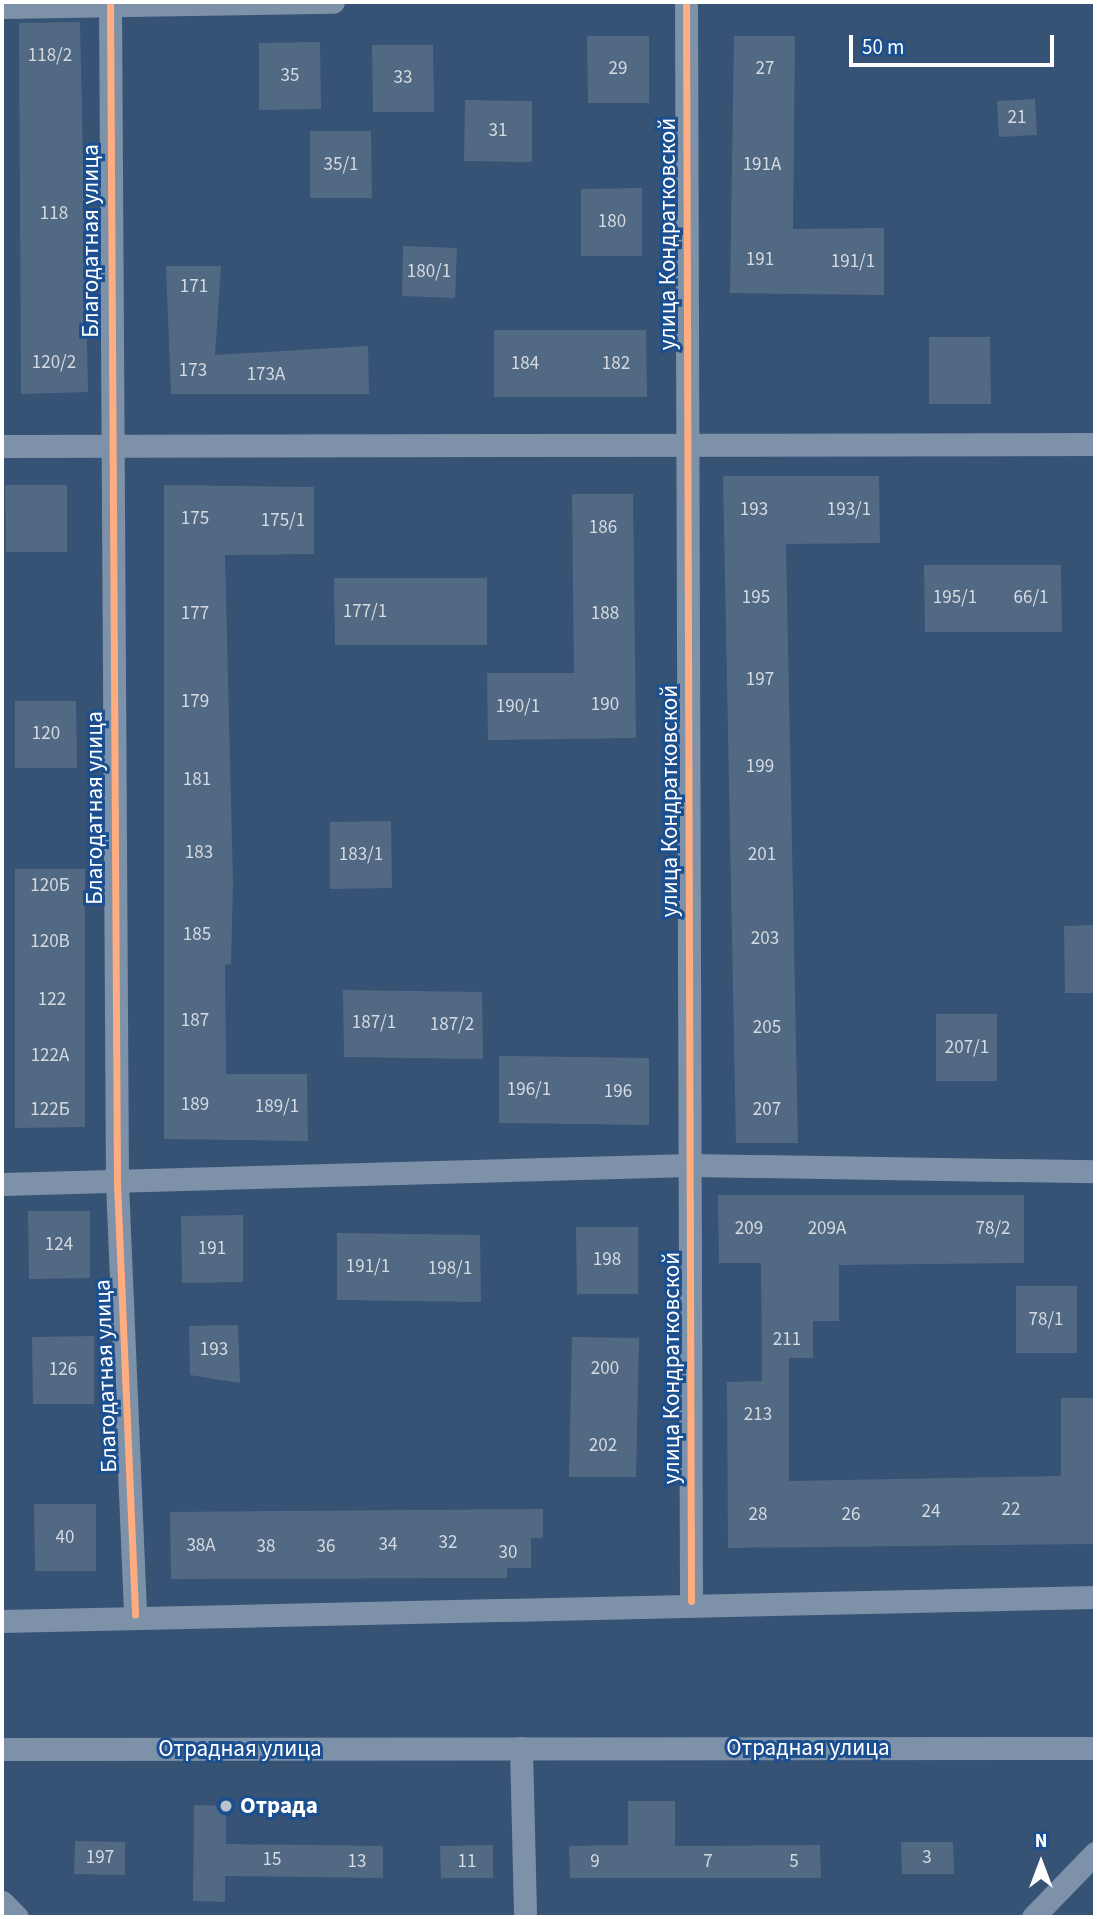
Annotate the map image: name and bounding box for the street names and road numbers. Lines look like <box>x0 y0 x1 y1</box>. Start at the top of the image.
street label: улица Кондратковской <box>654 118 682 350</box>
street label: Благодатная улица <box>77 144 105 338</box>
street label: улица Кондратковской <box>656 685 684 917</box>
street label: Благодатная улица <box>81 711 109 905</box>
street label: улица Кондратковской <box>658 1252 686 1484</box>
street label: Благодатная улица <box>89 1279 123 1473</box>
street label: Отрадная улица <box>726 1734 890 1762</box>
street label: Отрадная улица <box>158 1735 322 1763</box>

